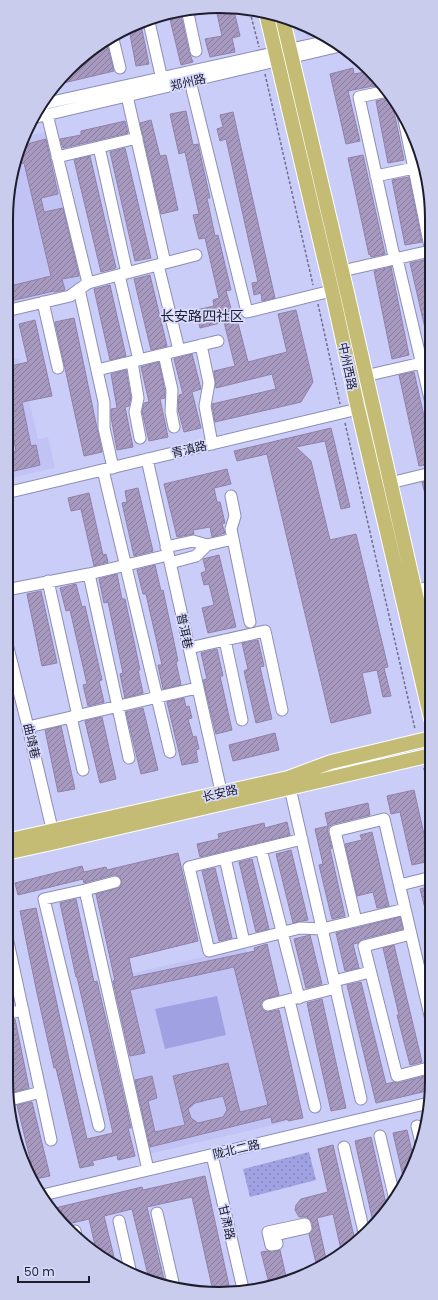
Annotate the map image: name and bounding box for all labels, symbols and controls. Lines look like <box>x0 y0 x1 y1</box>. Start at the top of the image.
street label: 郑州路 <box>169 70 207 94</box>
district label: 长安路四社区 <box>160 306 244 326</box>
street label: 中州西路 <box>335 341 361 391</box>
street label: 青滇路 <box>170 437 208 461</box>
street label: 普洱巷 <box>173 612 197 650</box>
street label: 曲靖巷 <box>20 722 44 760</box>
street label: 长安路 <box>201 781 239 805</box>
street label: 陇北二路 <box>211 1135 261 1163</box>
street label: 甘肃路 <box>215 1203 239 1241</box>
scale bar <box>18 1258 89 1284</box>
text: 50 m <box>24 1263 55 1280</box>

